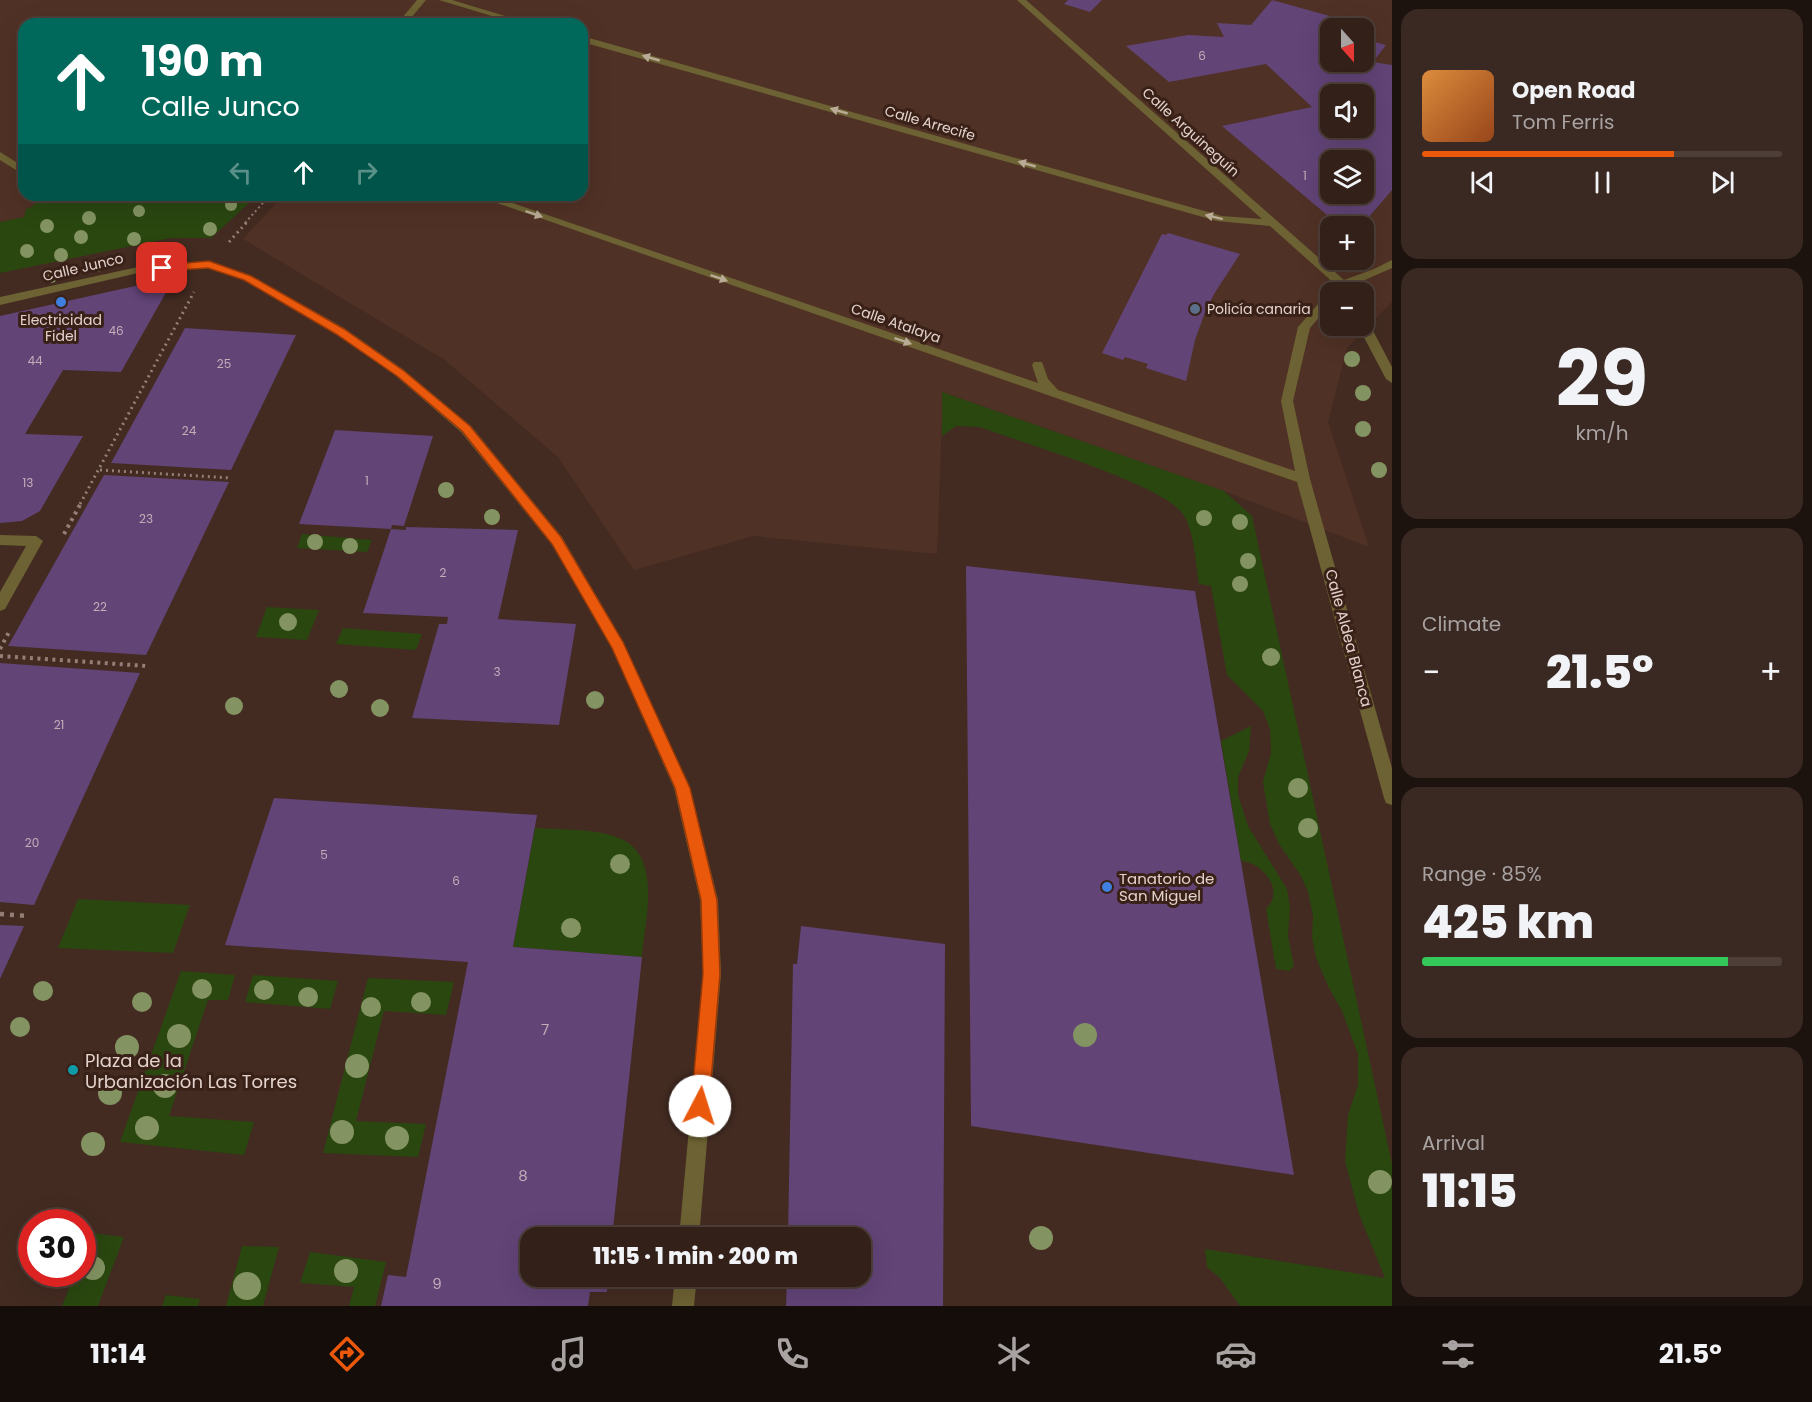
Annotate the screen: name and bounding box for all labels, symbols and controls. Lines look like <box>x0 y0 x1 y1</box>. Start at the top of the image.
north arrow <box>1320 18 1374 72</box>
map controls <box>1320 18 1374 336</box>
text: 190 m <box>141 32 263 91</box>
icon: ahead <box>42 42 120 120</box>
house number: 6 <box>1198 47 1206 64</box>
one-way arrow <box>642 53 660 63</box>
text: Open Road <box>1512 75 1636 106</box>
street label: Calle Arguineguín <box>1138 83 1244 181</box>
button: sound <box>1320 84 1374 138</box>
text: Calle Junco <box>141 88 300 125</box>
street label: Calle Arrecife <box>882 101 978 146</box>
one-way arrow <box>830 106 848 115</box>
text: Tom Ferris <box>1512 108 1614 136</box>
button: layers <box>1320 150 1374 204</box>
icon: left <box>224 156 257 189</box>
icon: ahead <box>287 156 320 189</box>
icon: right <box>350 156 383 189</box>
one-way arrow <box>1017 159 1035 168</box>
icon: previous <box>1466 166 1499 199</box>
icon: pause <box>1586 166 1619 199</box>
icon: next <box>1706 166 1739 199</box>
house number: 1 <box>1303 167 1307 184</box>
one-way arrow <box>525 210 543 219</box>
one-way arrow <box>1205 211 1223 221</box>
button: + <box>1320 216 1374 270</box>
pin <box>136 242 187 293</box>
street label: Calle Junco <box>41 248 125 286</box>
icon: arrive <box>145 251 178 284</box>
one-way arrow <box>710 273 728 283</box>
button: − <box>1320 282 1374 336</box>
marker: Electricidad Fidel <box>54 295 68 309</box>
street label: Calle Atalaya <box>848 298 944 348</box>
place label: Policía canaria <box>1207 299 1311 319</box>
marker: Policía canaria <box>1188 302 1202 316</box>
place label: Electricidad Fidel <box>20 310 102 346</box>
house number: 46 <box>108 322 124 339</box>
text: 29 <box>1556 324 1648 433</box>
one-way arrow <box>894 337 912 347</box>
house number: 44 <box>27 352 43 369</box>
house number: 25 <box>217 355 231 372</box>
text: km/h <box>1575 419 1629 447</box>
house number: 24 <box>182 422 197 439</box>
house number: 1 <box>365 472 369 489</box>
house number: 13 <box>23 474 33 491</box>
house number: 23 <box>139 510 153 527</box>
house number: 2 <box>440 564 447 581</box>
street label: Calle Aldea Blanca <box>1321 567 1377 709</box>
house number: 22 <box>93 598 107 615</box>
text: Climate <box>1422 610 1501 638</box>
text: 21.5° <box>1546 641 1654 704</box>
text: − <box>1422 649 1440 696</box>
text: + <box>1759 649 1782 696</box>
house number: 3 <box>493 663 501 680</box>
house number: 21 <box>54 716 64 733</box>
house number: 20 <box>25 834 39 851</box>
house number: 5 <box>320 846 328 863</box>
text: Range · 85% <box>1422 860 1542 888</box>
place label: Tanatorio de San Miguel <box>1119 868 1214 906</box>
house number: 6 <box>452 872 460 889</box>
marker: Tanatorio de San Miguel <box>1100 880 1114 894</box>
text: 425 km <box>1422 891 1594 954</box>
house number: 7 <box>541 1019 549 1040</box>
place label: Plaza de la Urbanización Las Torres <box>85 1048 297 1094</box>
marker: Plaza de la Urbanización Las Torres <box>66 1063 80 1077</box>
position arrow <box>668 1074 732 1138</box>
text: Arrival <box>1422 1129 1485 1157</box>
text: 11:15 <box>1422 1160 1517 1223</box>
house number: 8 <box>518 1165 528 1186</box>
speed limit sign: 30 <box>18 1209 96 1287</box>
text: 11:15 · 1 min · 200 m <box>593 1241 798 1272</box>
house number: 9 <box>432 1273 442 1294</box>
icon: directions <box>326 1333 368 1375</box>
icon: music <box>548 1333 590 1375</box>
icon: phone <box>771 1333 813 1375</box>
icon: climate <box>993 1333 1035 1375</box>
icon: car <box>1215 1333 1257 1375</box>
icon: filters <box>1437 1333 1479 1375</box>
text: 11:14 <box>90 1335 146 1372</box>
text: 21.5° <box>1659 1335 1722 1372</box>

